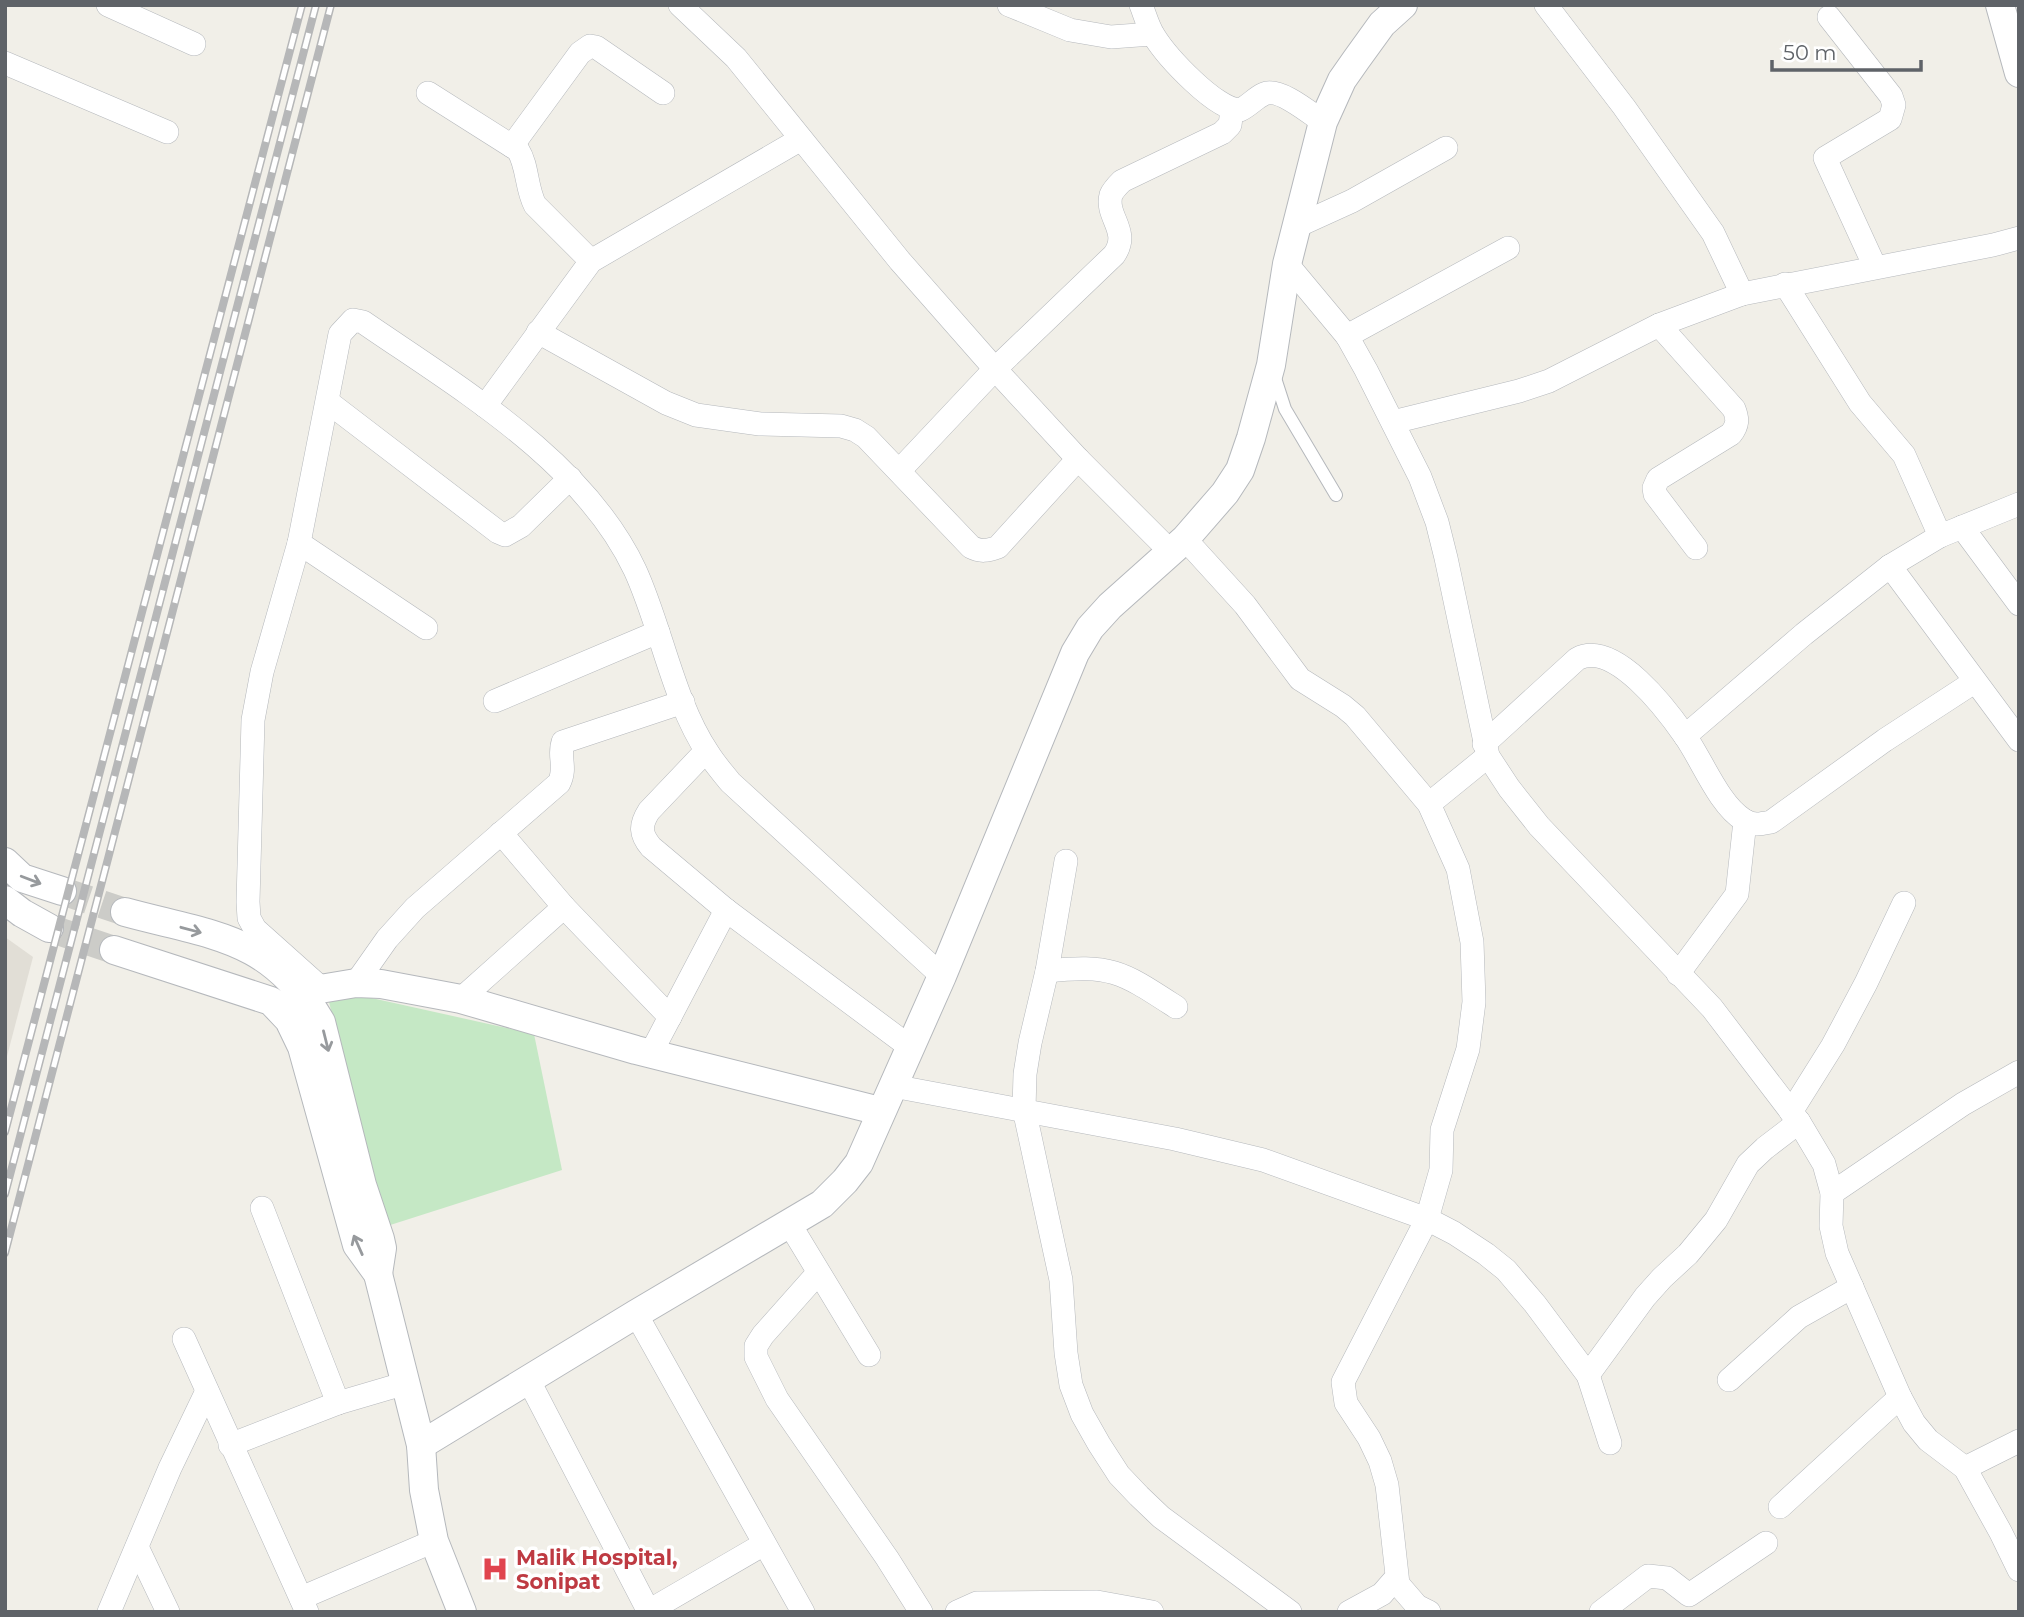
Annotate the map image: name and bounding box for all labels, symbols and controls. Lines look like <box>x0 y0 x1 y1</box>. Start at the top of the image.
scale bar <box>1772 28 1921 72</box>
text: 50 m <box>1783 40 1837 65</box>
one-way arrow <box>20 875 42 888</box>
one-way arrow <box>180 925 202 938</box>
one-way arrow <box>320 1029 333 1052</box>
one-way arrow <box>351 1235 364 1256</box>
place label: Malik Hospital, Sonipat <box>516 1545 678 1594</box>
hospital icon: Malik Hospital, Sonipat <box>480 1554 510 1584</box>

